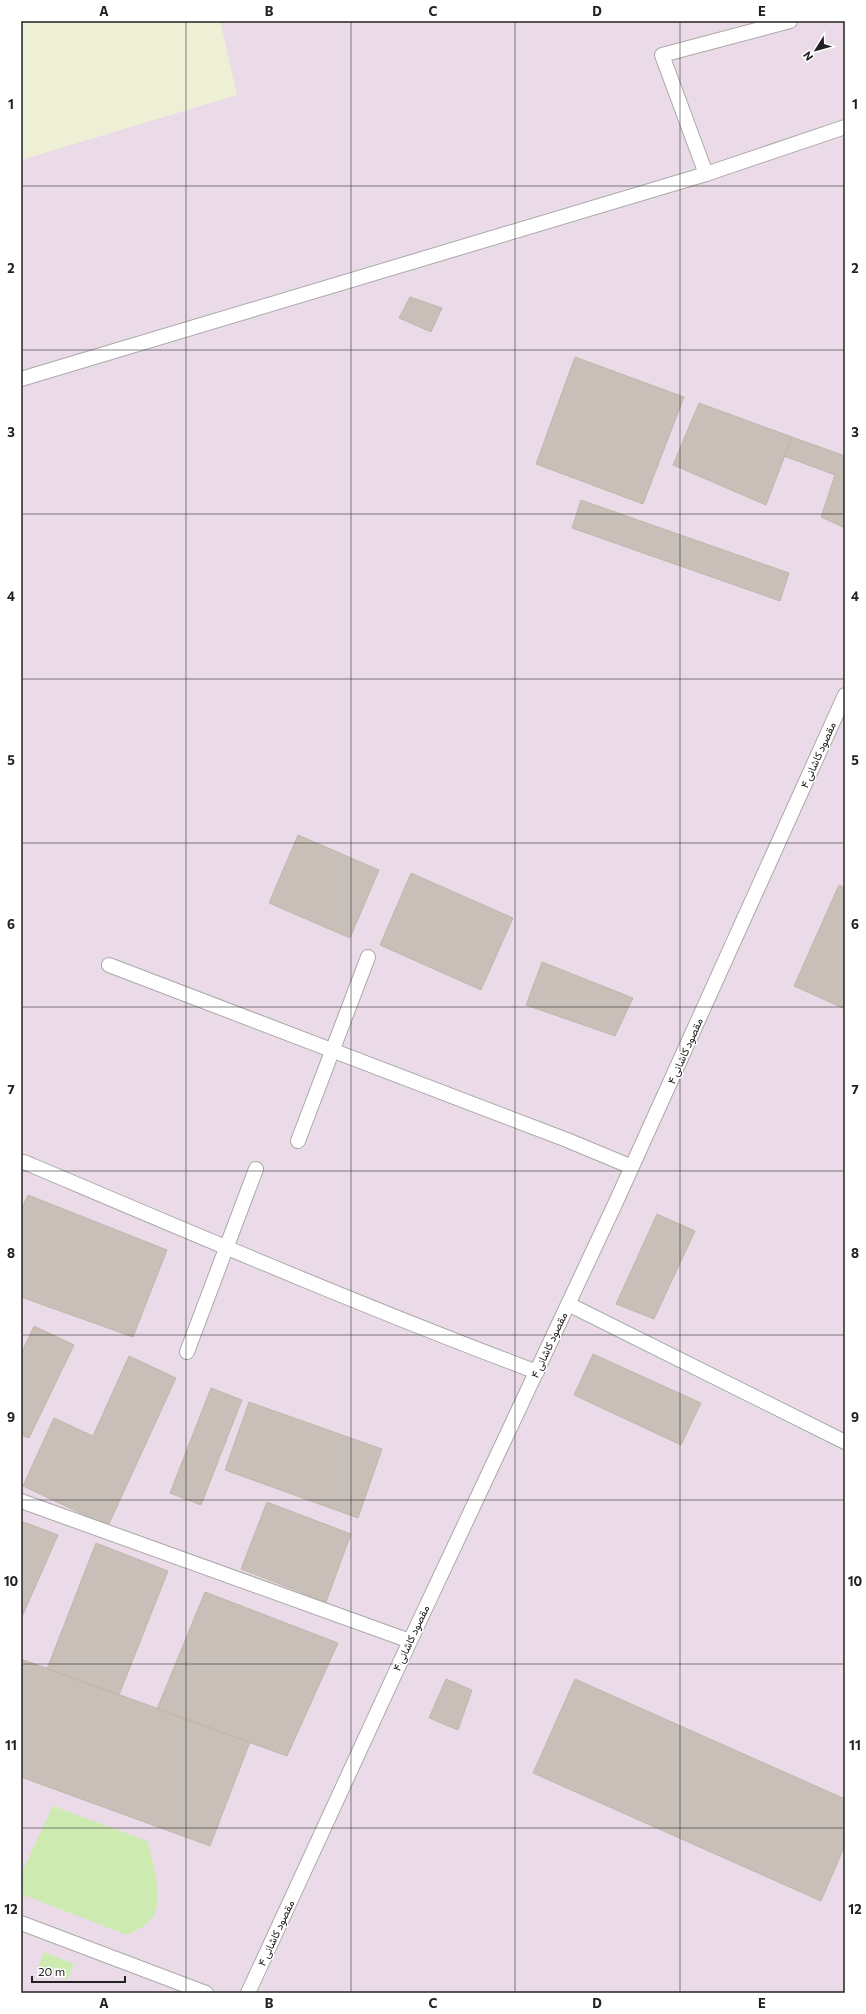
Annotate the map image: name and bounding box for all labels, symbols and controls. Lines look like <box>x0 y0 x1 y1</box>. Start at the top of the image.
text: A <box>99 3 109 19</box>
text: B <box>265 3 274 19</box>
text: C <box>429 3 438 19</box>
text: D <box>592 3 602 19</box>
text: E <box>758 3 766 19</box>
north arrow <box>796 30 836 70</box>
text: N <box>800 49 815 64</box>
text: 1 <box>8 96 14 112</box>
text: 1 <box>852 96 858 112</box>
text: 2 <box>7 260 15 276</box>
text: 2 <box>851 260 859 276</box>
text: 3 <box>7 424 15 440</box>
text: 3 <box>851 424 859 440</box>
text: 4 <box>7 588 15 604</box>
text: 4 <box>851 588 859 604</box>
street label: مقصود کاشانی ۴ <box>797 720 839 790</box>
text: 5 <box>7 752 15 768</box>
text: 5 <box>851 752 859 768</box>
text: 6 <box>7 916 15 932</box>
text: 6 <box>851 916 859 932</box>
street label: مقصود کاشانی ۴ <box>664 1016 706 1086</box>
text: 7 <box>7 1081 15 1097</box>
text: 7 <box>851 1081 859 1097</box>
text: 8 <box>7 1245 15 1261</box>
text: 8 <box>851 1245 859 1261</box>
street label: مقصود کاشانی ۴ <box>528 1310 570 1380</box>
text: 9 <box>7 1409 15 1425</box>
text: 9 <box>851 1409 859 1425</box>
text: 10 <box>4 1573 19 1589</box>
text: 10 <box>848 1573 863 1589</box>
street label: مقصود کاشانی ۴ <box>390 1603 432 1673</box>
text: 11 <box>5 1737 17 1753</box>
text: 11 <box>849 1737 861 1753</box>
street label: مقصود کاشانی ۴ <box>255 1898 297 1968</box>
text: 12 <box>4 1901 18 1917</box>
text: 12 <box>848 1901 862 1917</box>
scale bar <box>32 1958 125 1984</box>
text: 20 m <box>38 1964 65 1978</box>
text: A <box>99 1995 109 2011</box>
text: B <box>265 1995 274 2011</box>
text: C <box>429 1995 438 2011</box>
text: D <box>592 1995 602 2011</box>
text: E <box>758 1995 766 2011</box>

